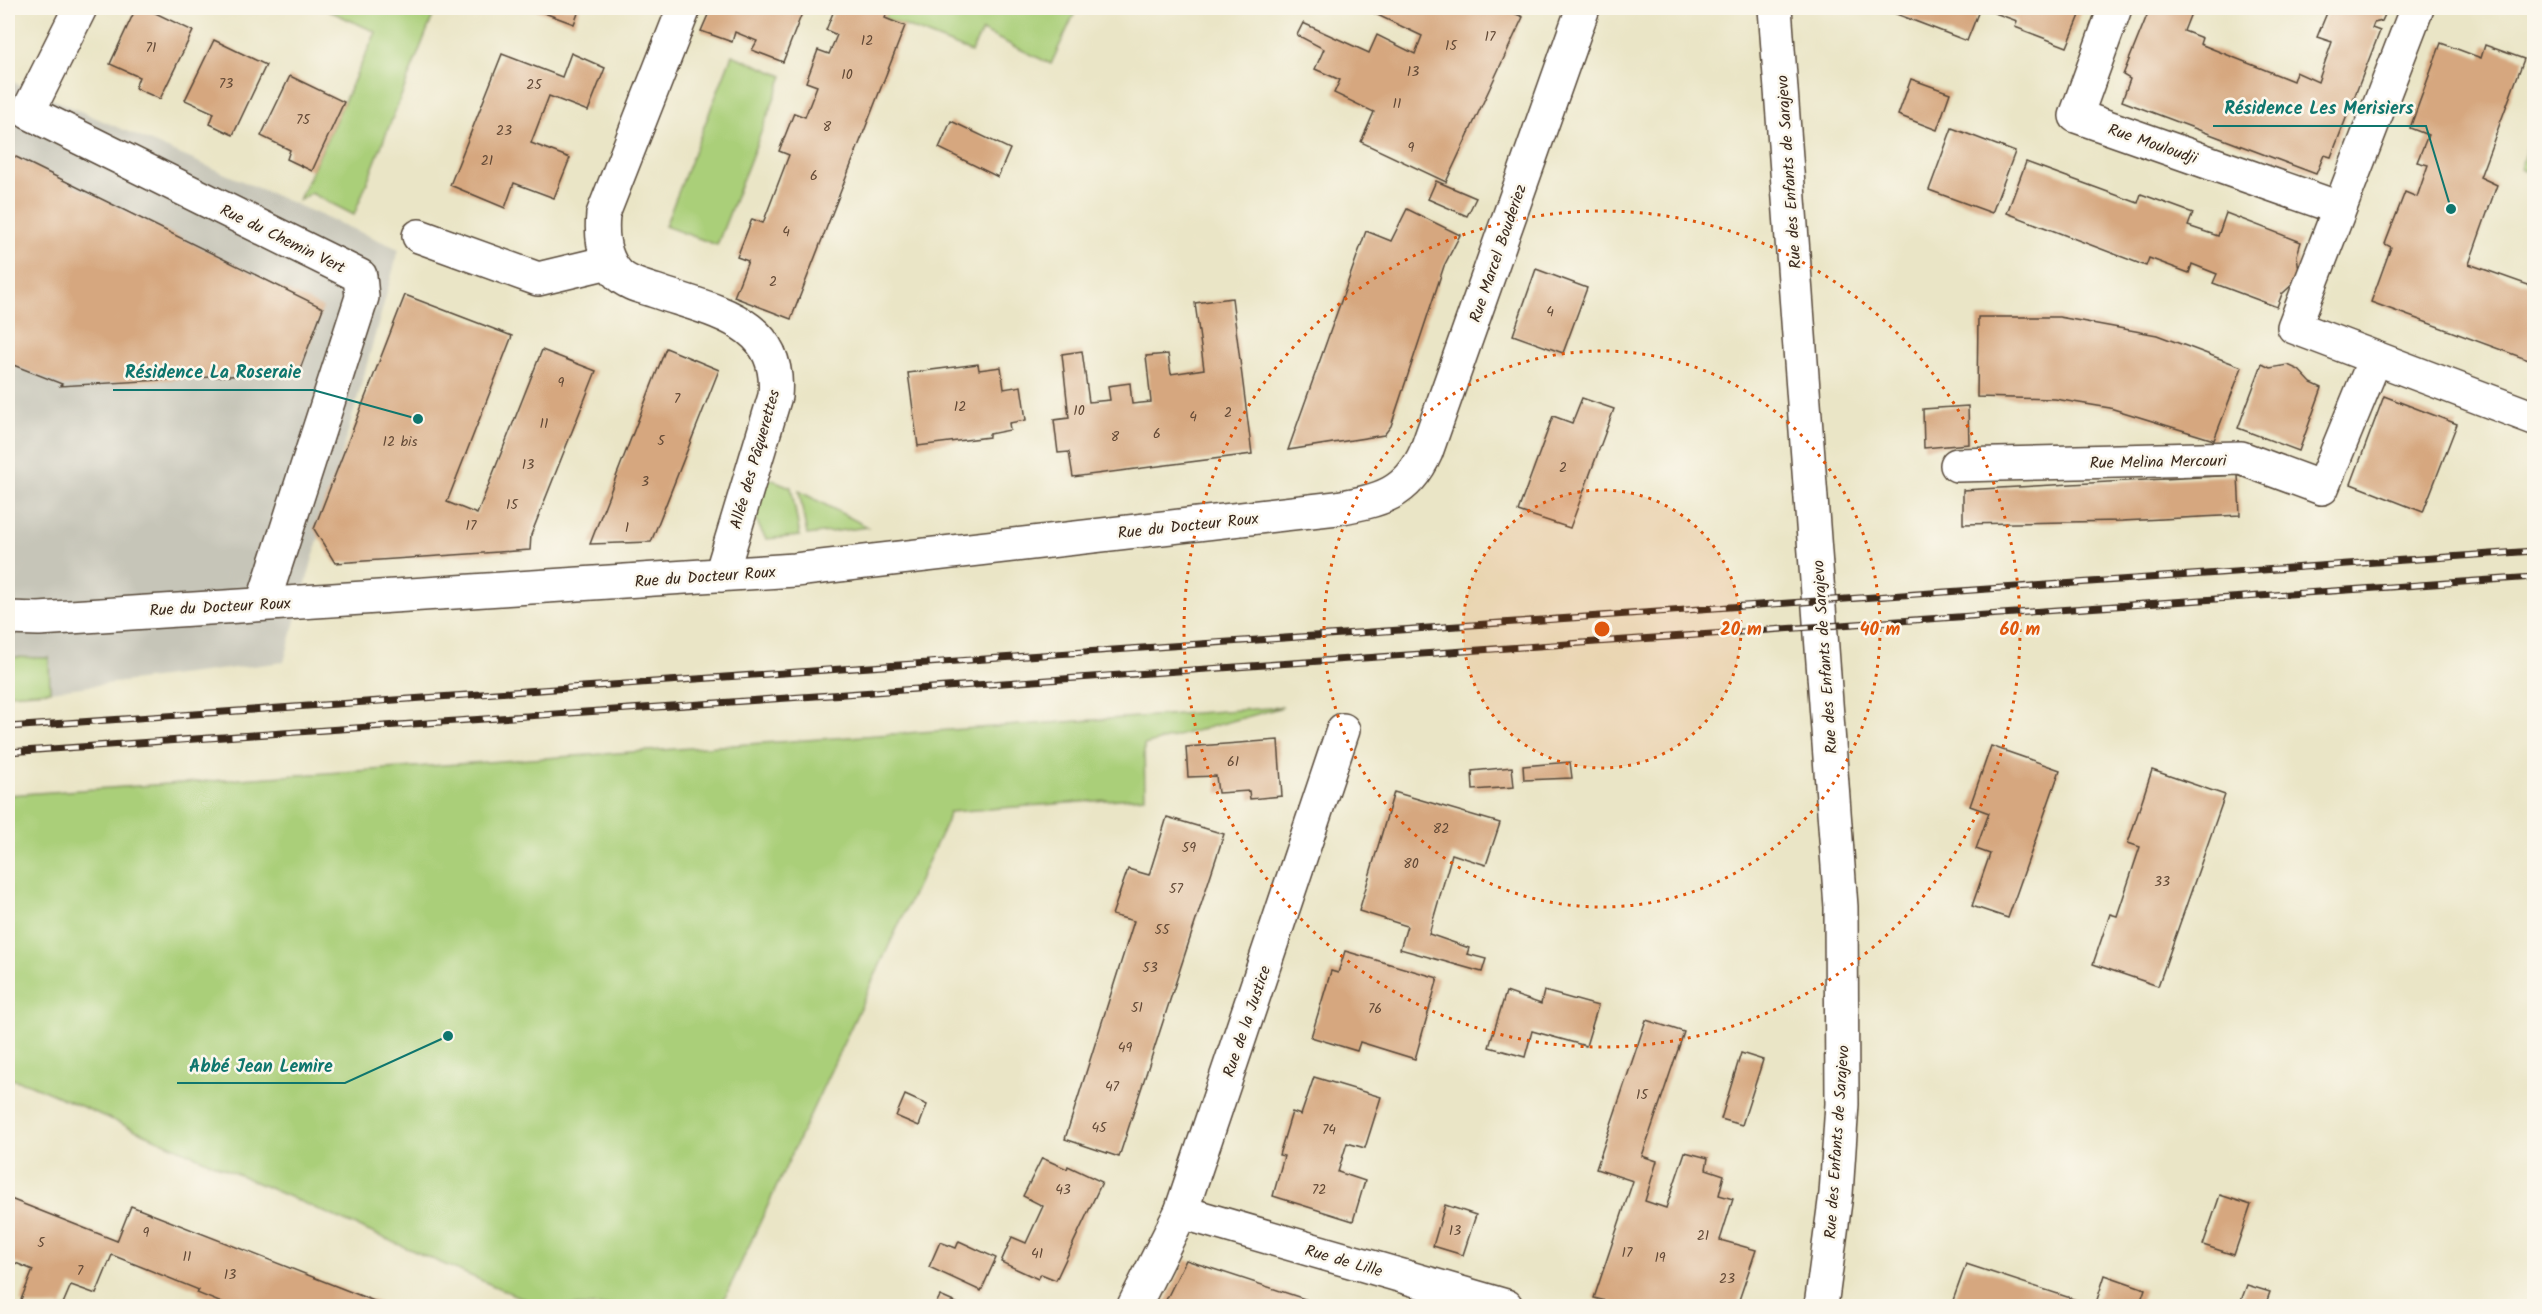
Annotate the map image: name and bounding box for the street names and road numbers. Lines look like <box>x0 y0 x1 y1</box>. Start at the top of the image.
street label: Rue des Enfants de Sarajevo <box>1770 74 1809 270</box>
street label: Rue Mouloudji <box>2104 117 2202 172</box>
street label: Rue Marcel Bouderiez <box>1463 181 1534 326</box>
street label: Rue du Chemin Vert <box>215 198 350 281</box>
street label: Allée des Pâquerettes <box>724 386 787 532</box>
street label: Rue Melina Mercouri <box>2089 449 2228 476</box>
street label: Rue du Docteur Roux <box>1117 507 1261 546</box>
street label: Rue des Enfants de Sarajevo <box>1806 559 1845 755</box>
street label: Rue du Docteur Roux <box>634 560 778 595</box>
street label: Rue du Docteur Roux <box>149 591 292 624</box>
street label: Rue de la Justice <box>1217 962 1278 1081</box>
street label: Rue des Enfants de Sarajevo <box>1818 1044 1857 1240</box>
street label: Rue de Lille <box>1302 1238 1385 1284</box>

